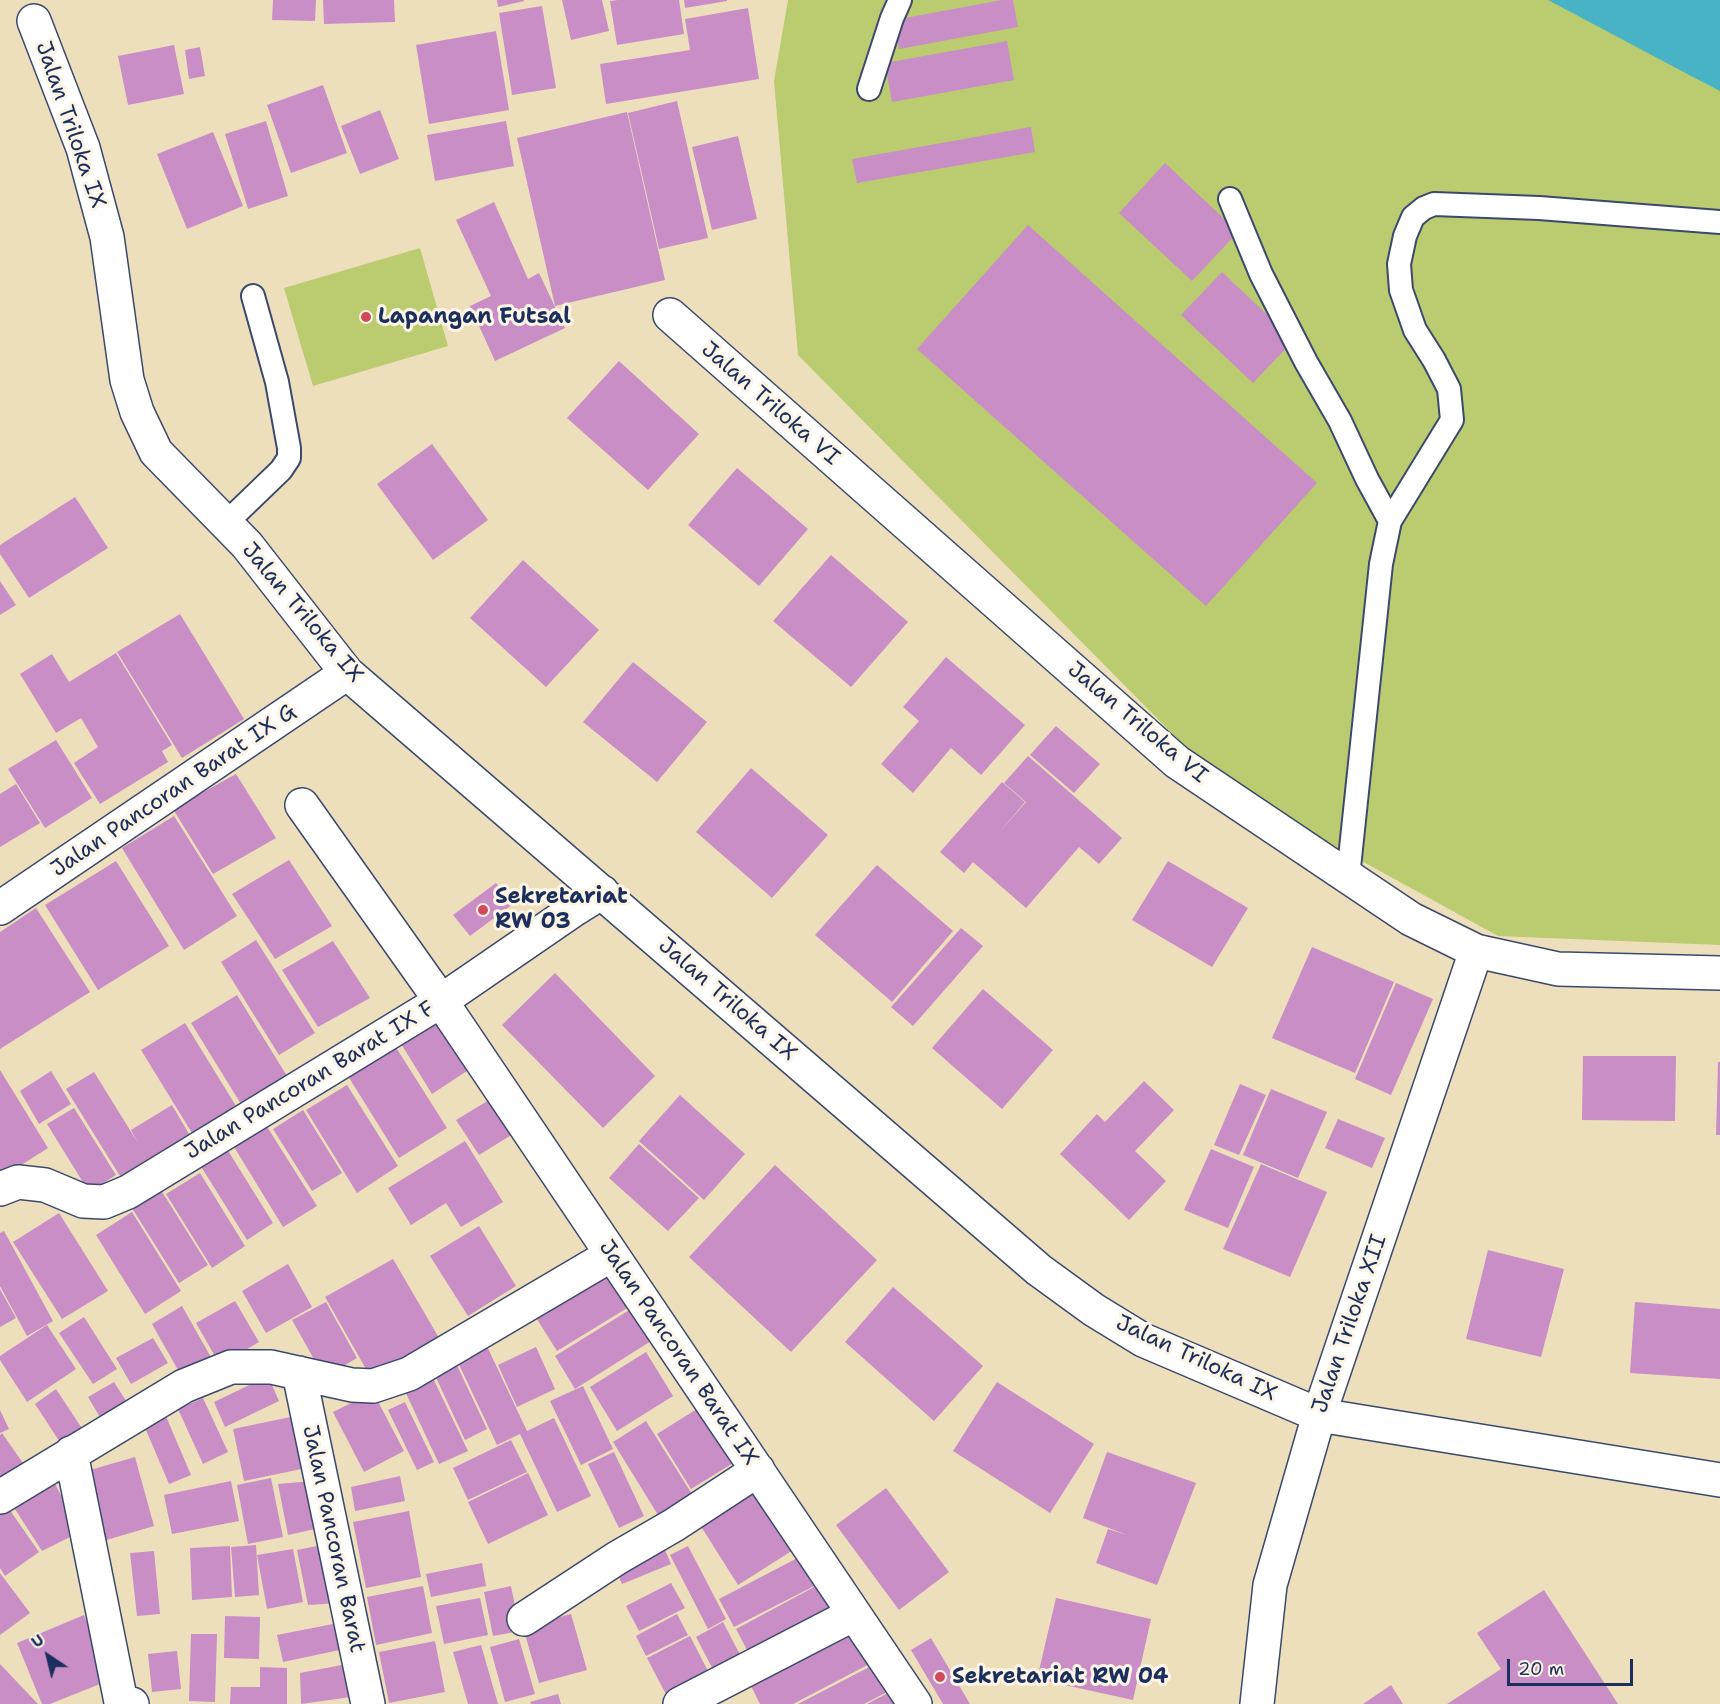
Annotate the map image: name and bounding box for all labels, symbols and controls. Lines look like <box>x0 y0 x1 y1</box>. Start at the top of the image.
street label: Jalan Triloka IX <box>29 38 111 212</box>
place label: Lapangan Futsal <box>378 304 571 330</box>
marker: Lapangan Futsal <box>359 310 373 324</box>
street label: Jalan Triloka VI <box>695 337 845 471</box>
street label: Jalan Triloka IX <box>236 538 368 688</box>
street label: Jalan Triloka VI <box>1062 657 1212 789</box>
street label: Jalan Pancoran Barat IX G <box>46 699 302 883</box>
place label: Sekretariat RW 03 <box>495 884 628 936</box>
marker: Sekretariat RW 03 <box>476 903 490 917</box>
street label: Jalan Triloka IX <box>652 933 802 1067</box>
street label: Jalan Pancoran Barat IX F <box>181 996 439 1166</box>
street label: Jalan Triloka XII <box>1307 1231 1393 1417</box>
street label: Jalan Pancoran Barat IX <box>593 1235 763 1471</box>
street label: Jalan Triloka IX <box>1111 1310 1281 1408</box>
street label: Jalan Pancoran Barat <box>296 1423 370 1655</box>
north arrow <box>18 1626 78 1686</box>
text: U <box>27 1629 48 1653</box>
scale bar <box>1510 1647 1636 1685</box>
text: 20 m <box>1518 1657 1564 1681</box>
place label: Sekretariat RW 04 <box>952 1664 1168 1690</box>
marker: Sekretariat RW 04 <box>933 1670 947 1684</box>

